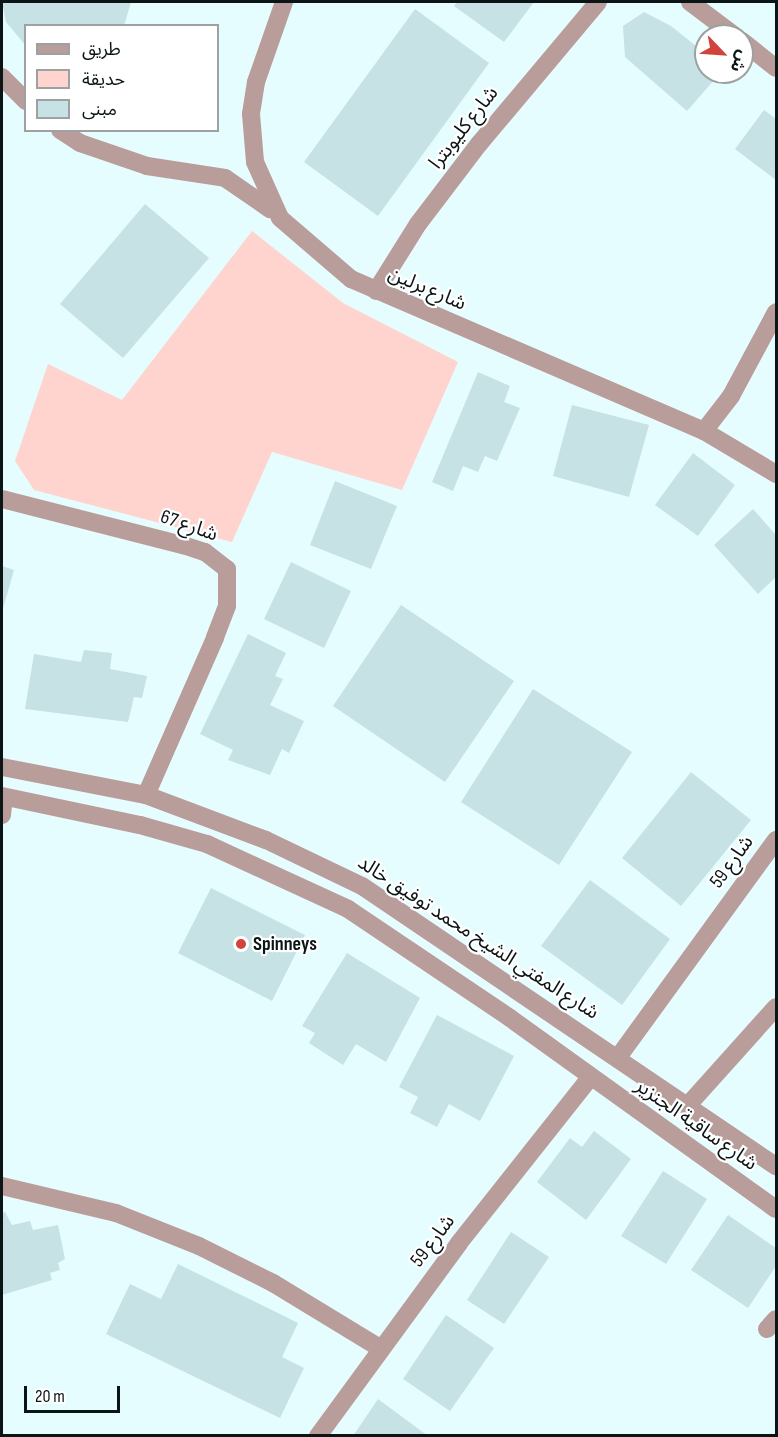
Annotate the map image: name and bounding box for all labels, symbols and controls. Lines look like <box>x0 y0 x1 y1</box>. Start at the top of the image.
legend <box>24 24 219 132</box>
north arrow <box>694 24 754 84</box>
text: طريق <box>82 39 121 60</box>
text: ش <box>726 47 752 75</box>
text: حديقة <box>82 69 125 90</box>
street label: شارع كليوبترا <box>424 82 504 174</box>
text: مبنى <box>82 99 117 120</box>
street label: شارع برلين <box>384 262 470 316</box>
street label: شارع 67 <box>157 505 221 547</box>
street label: شارع 59 <box>705 831 759 893</box>
street label: شارع المفتي الشيخ محمد توفيق خالد <box>353 851 603 1025</box>
place label: Spinneys <box>253 932 317 956</box>
marker: Spinneys <box>234 937 248 951</box>
street label: شارع ساقية الجنزير <box>630 1074 762 1176</box>
street label: شارع 59 <box>406 1210 460 1272</box>
scale bar <box>27 1374 123 1412</box>
text: 20 m <box>35 1386 65 1407</box>

